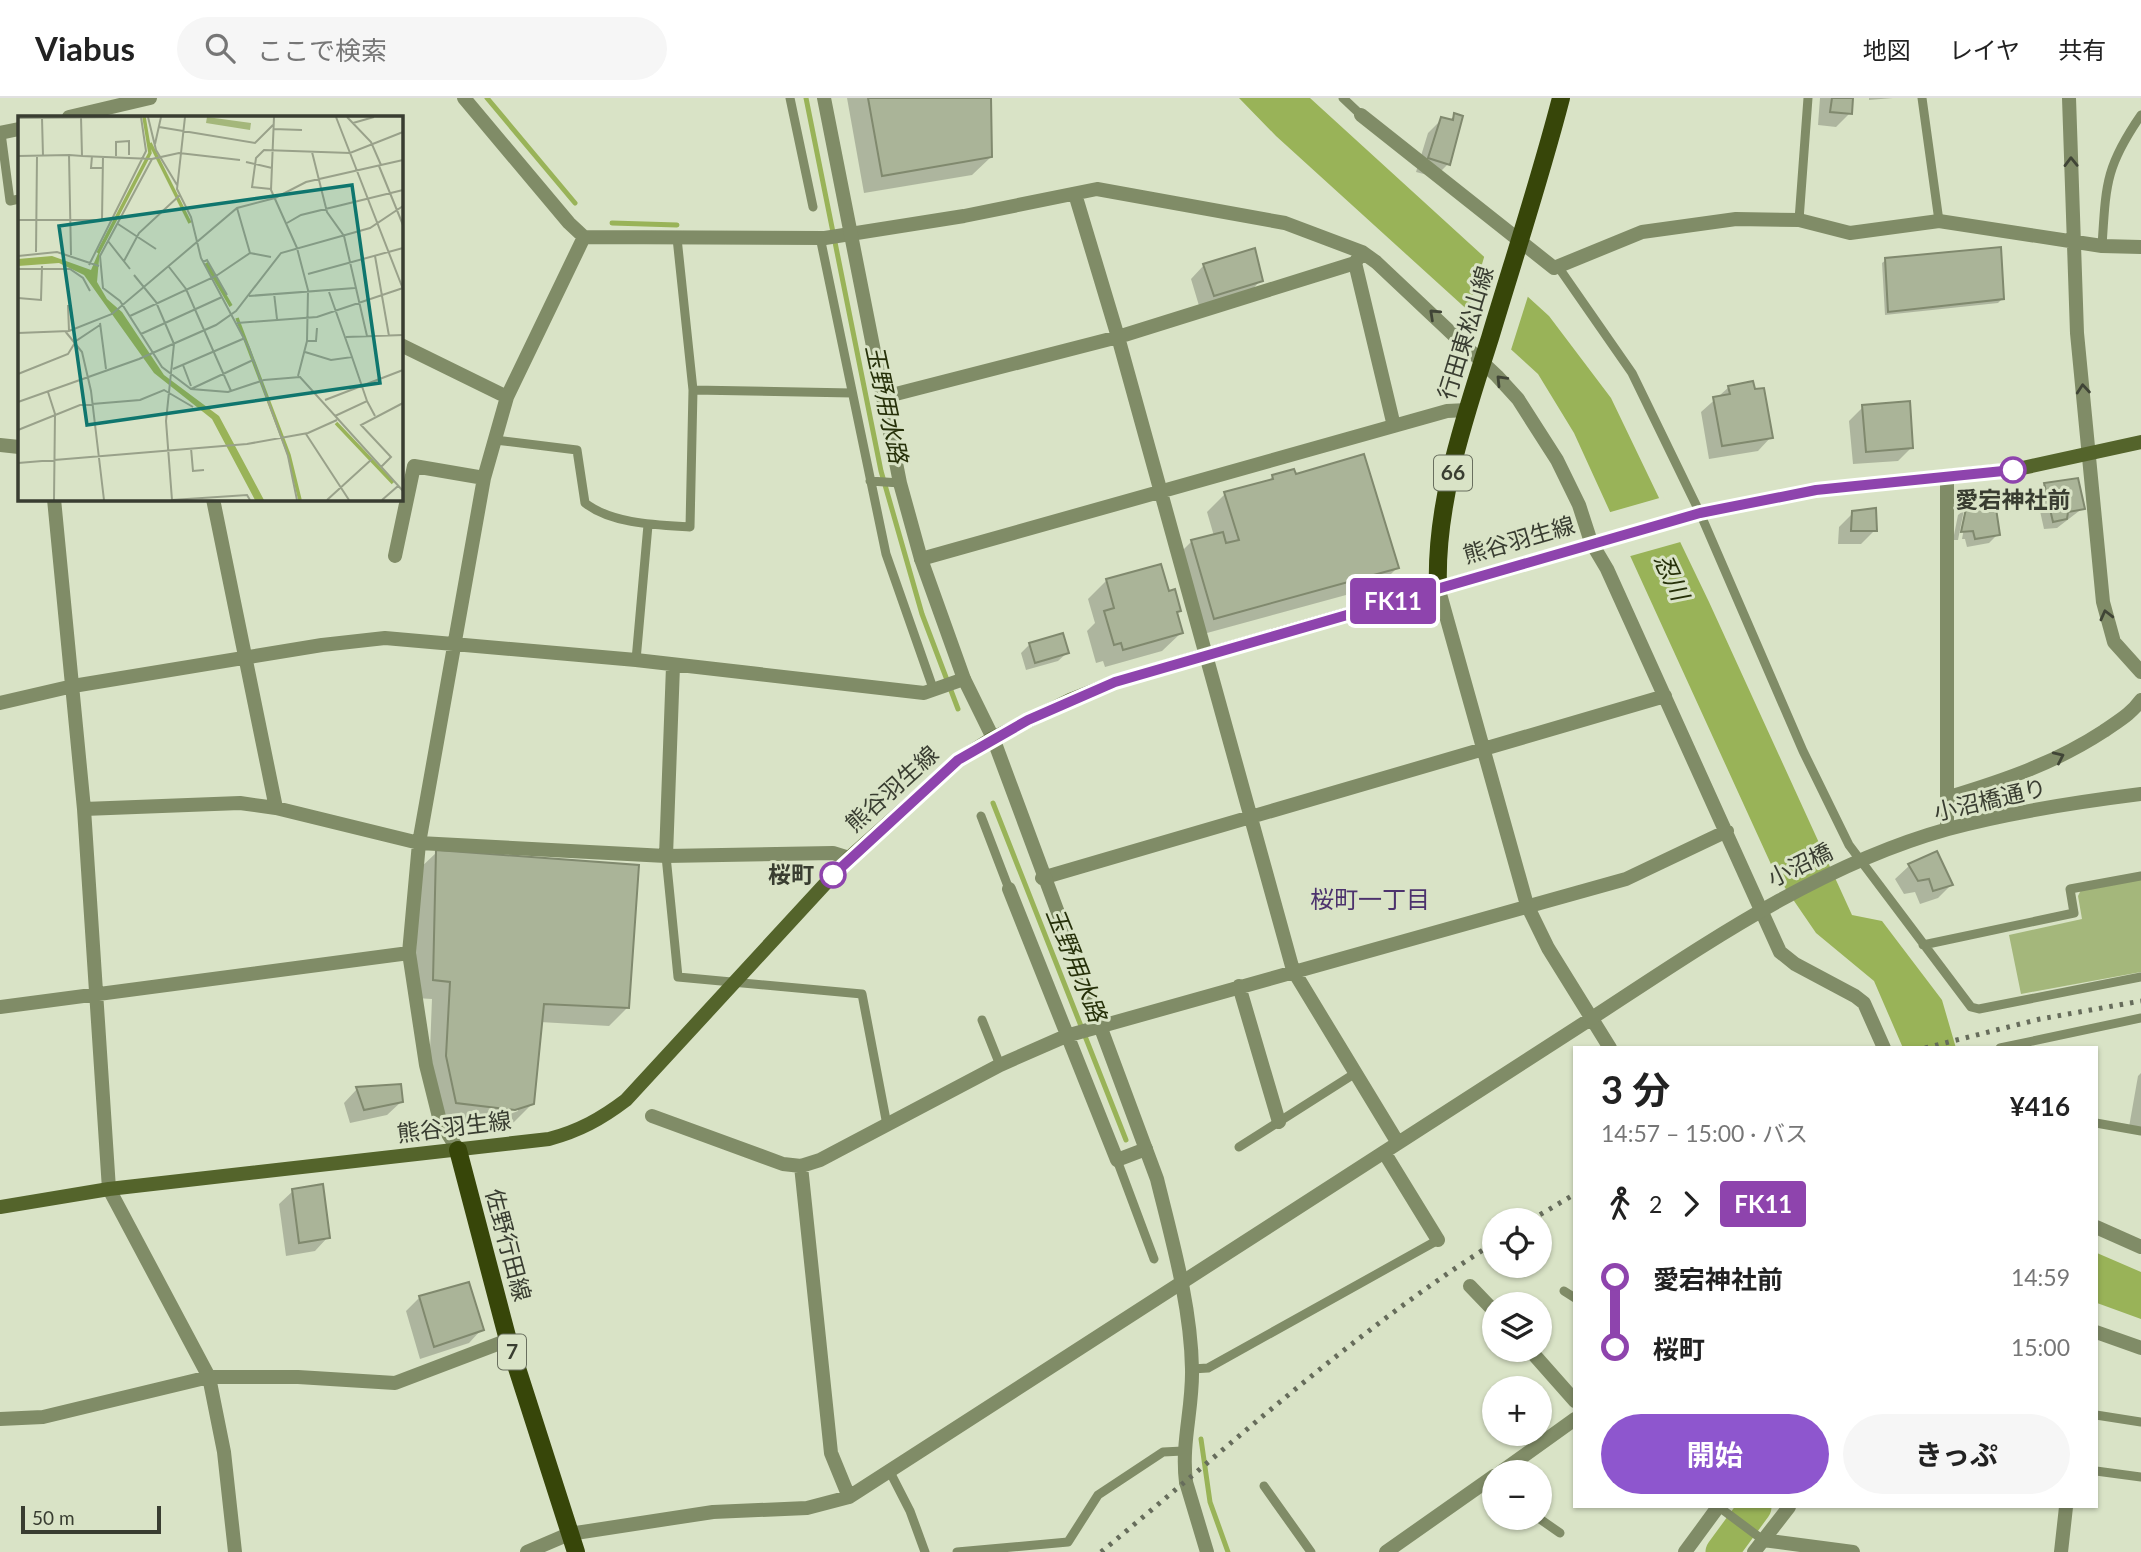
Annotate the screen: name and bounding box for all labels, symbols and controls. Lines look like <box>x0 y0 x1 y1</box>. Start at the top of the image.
search box <box>177 17 667 80</box>
text: Viabus <box>35 28 135 68</box>
icon: search <box>201 29 239 67</box>
text: ここで検索 <box>257 34 387 66</box>
text: 地図 <box>1863 35 1911 64</box>
text: レイヤ <box>1949 35 2020 64</box>
text: 共有 <box>2058 35 2106 64</box>
inset map <box>18 116 402 500</box>
one-way arrow <box>2063 156 2078 167</box>
street label: 行田東松山線 <box>1431 263 1499 403</box>
one-way arrow <box>1429 309 1442 322</box>
water label: 玉野用水路 <box>861 342 915 467</box>
one-way arrow <box>1496 375 1509 388</box>
one-way arrow <box>2076 383 2091 394</box>
road number: 66 <box>1434 456 1472 490</box>
marker: 愛宕神社前 <box>2000 457 2026 483</box>
place label: 愛宕神社前 <box>1956 485 2071 513</box>
street label: 熊谷羽生線 <box>1460 510 1578 568</box>
water label: 忍川 <box>1649 548 1697 607</box>
line badge: FK11 <box>1344 578 1442 624</box>
text: FK11 <box>1364 586 1422 615</box>
one-way arrow <box>2100 609 2114 621</box>
street label: 熊谷羽生線 <box>839 739 943 837</box>
one-way arrow <box>2052 752 2064 766</box>
street label: 小沼橋通り <box>1931 772 2049 826</box>
street label: 小沼橋 <box>1762 836 1837 892</box>
place label: 桜町 <box>768 860 814 888</box>
marker: 桜町 <box>820 862 846 888</box>
district label: 桜町一丁目 <box>1310 884 1430 913</box>
water label: 玉野用水路 <box>1041 903 1114 1027</box>
text: 3 分 <box>1601 1066 1670 1112</box>
text: ¥416 <box>2010 1090 2070 1122</box>
street label: 熊谷羽生線 <box>395 1105 513 1147</box>
text: 14:57 – 15:00 · バス <box>1601 1119 1808 1147</box>
icon: walk <box>1601 1185 1639 1223</box>
icon: forward <box>1672 1185 1710 1223</box>
street label: 佐野行田線 <box>481 1186 537 1304</box>
text: FK11 <box>1734 1189 1792 1218</box>
text: 2 <box>1649 1190 1662 1218</box>
map controls <box>1482 1208 1552 1530</box>
button: locate <box>1482 1208 1552 1278</box>
text: 愛宕神社前 <box>1653 1263 1783 1295</box>
text: 14:59 <box>2011 1263 2070 1291</box>
button: layers <box>1482 1292 1552 1362</box>
text: 桜町 <box>1653 1333 1705 1365</box>
text: 15:00 <box>2011 1333 2070 1361</box>
road number: 7 <box>498 1334 526 1370</box>
button: + <box>1482 1376 1552 1446</box>
button: 開始 <box>1601 1414 1829 1494</box>
button: きっぷ <box>1843 1414 2070 1494</box>
button: − <box>1482 1460 1552 1530</box>
scale bar <box>21 1503 161 1535</box>
text: 50 m <box>32 1506 75 1529</box>

